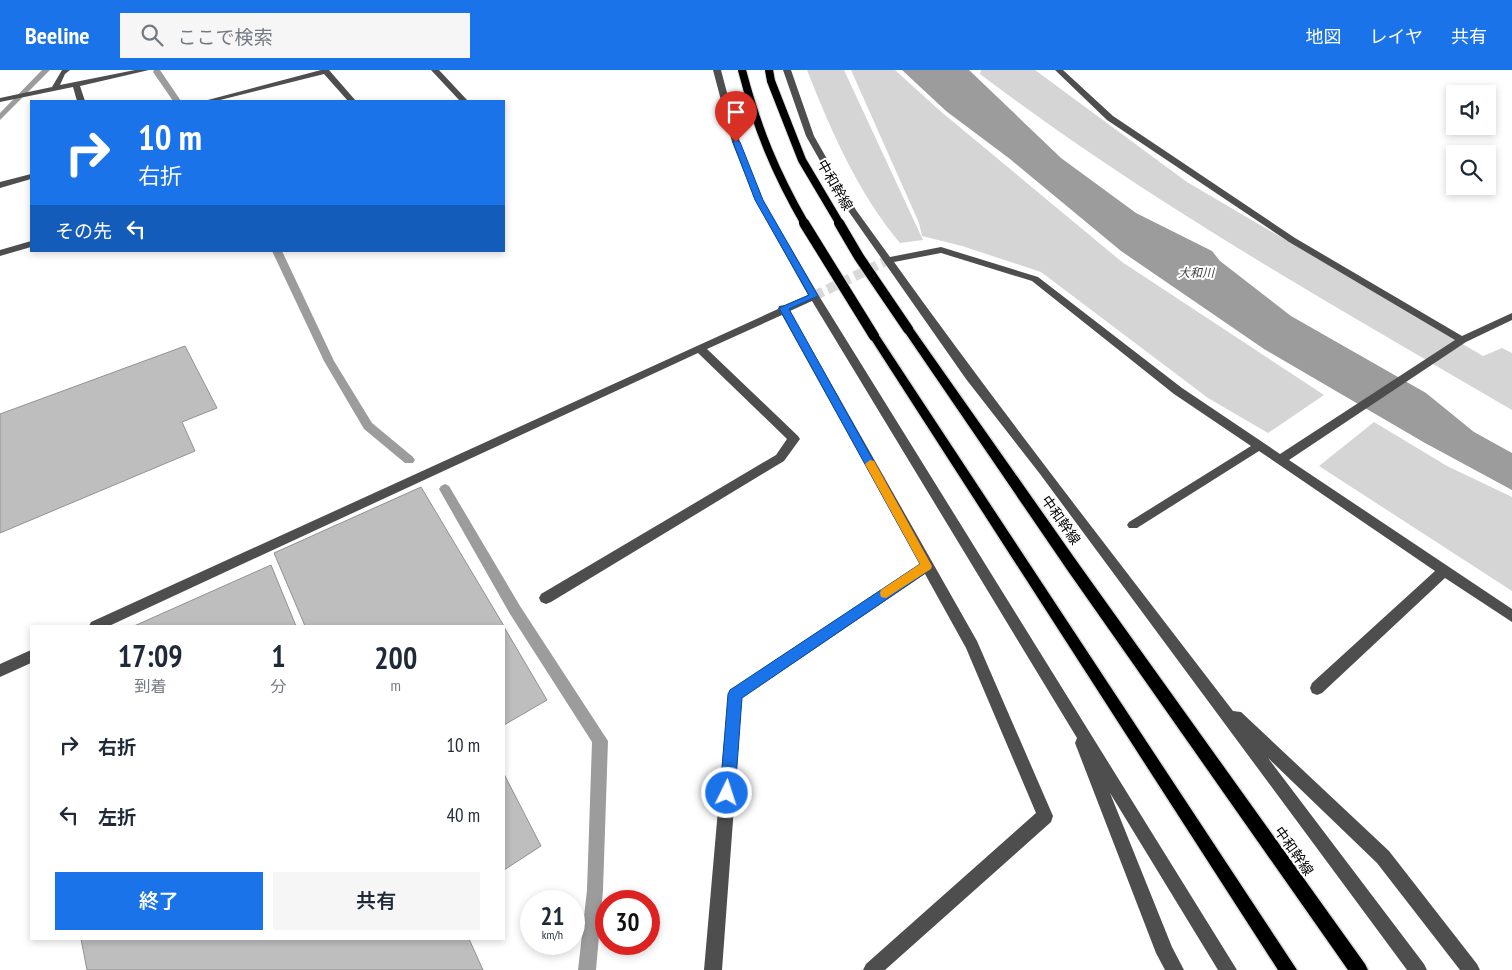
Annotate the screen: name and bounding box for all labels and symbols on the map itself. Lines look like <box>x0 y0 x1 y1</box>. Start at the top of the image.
pin <box>715 91 757 142</box>
street label: 中和幹線 <box>813 156 857 214</box>
water label: 大和川 <box>1178 265 1216 280</box>
street label: 中和幹線 <box>1038 492 1084 548</box>
position arrow <box>700 766 752 818</box>
street label: 中和幹線 <box>1271 823 1317 879</box>
speed limit sign: 30 <box>595 890 660 955</box>

